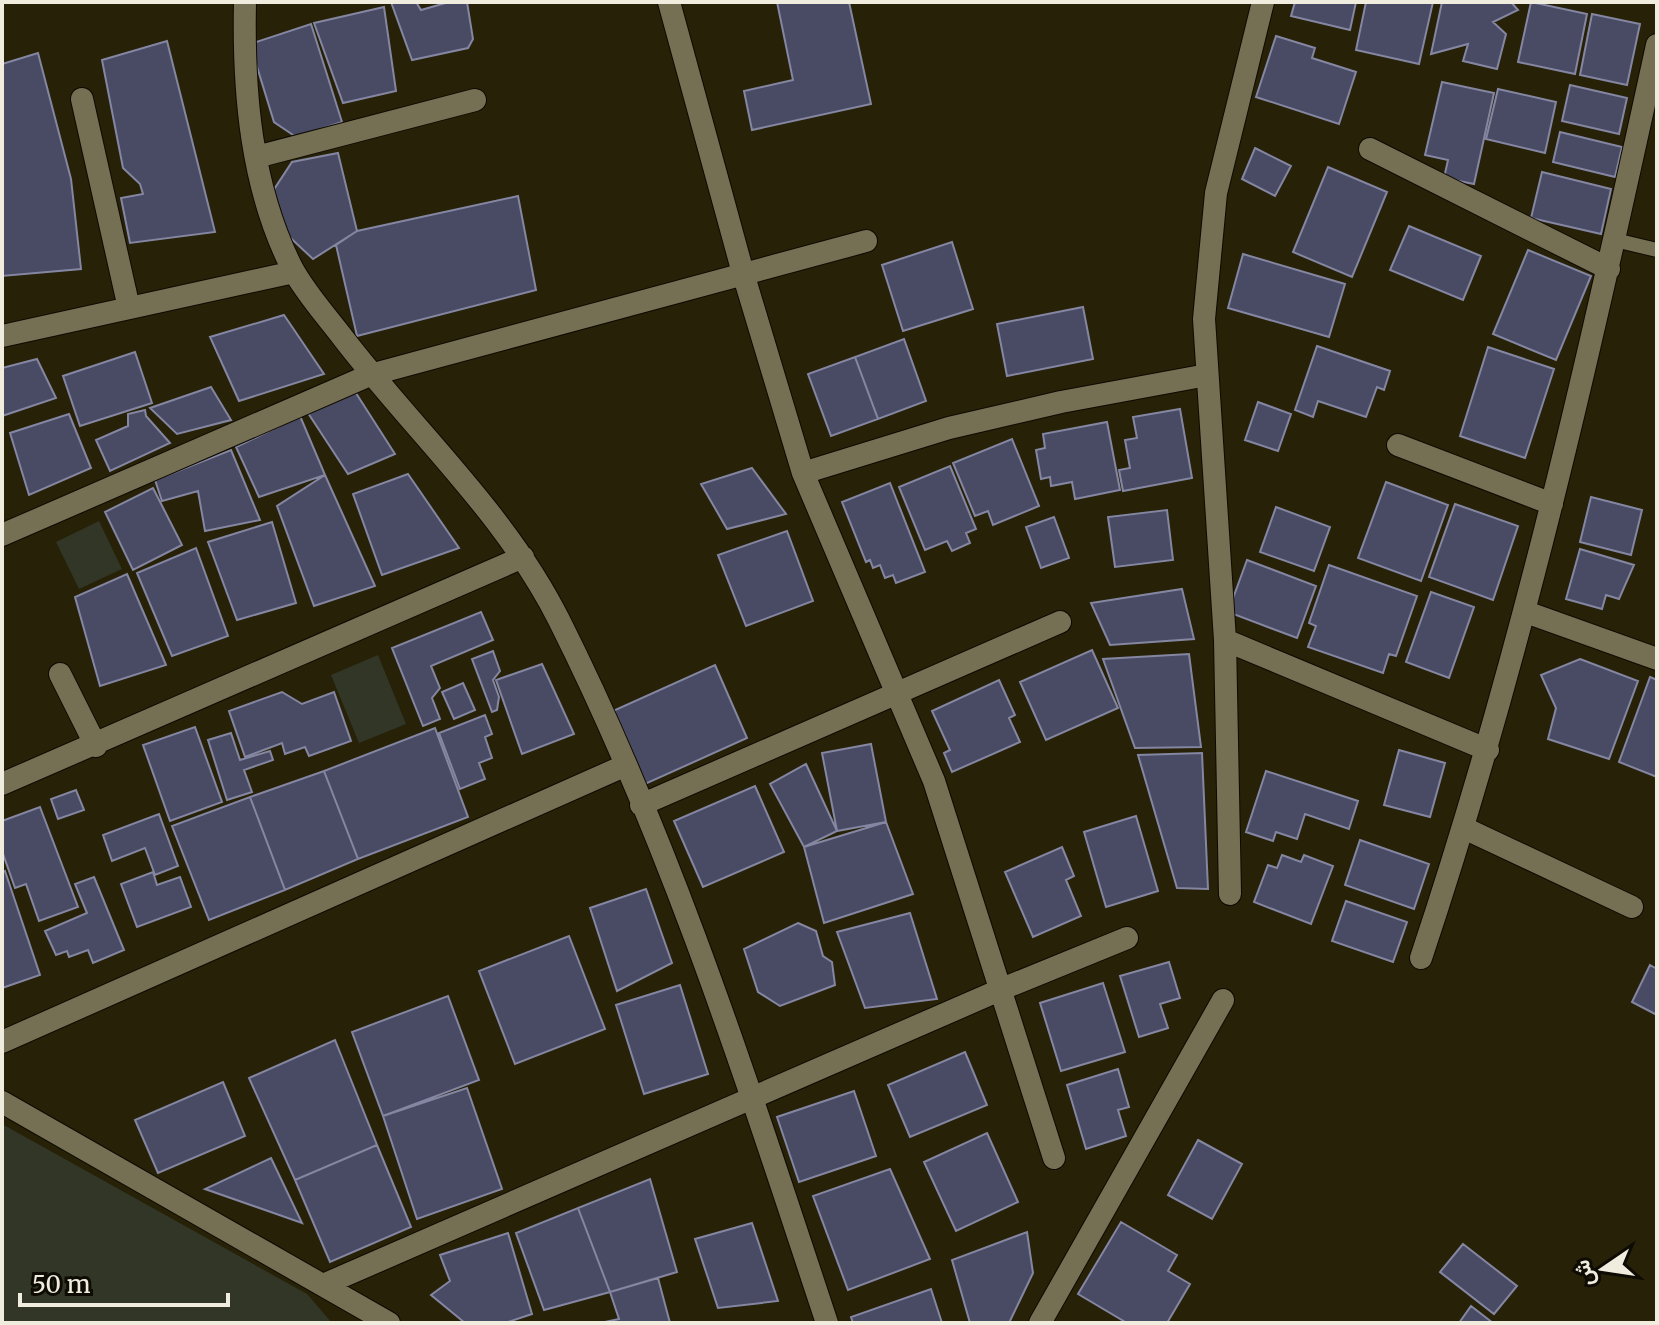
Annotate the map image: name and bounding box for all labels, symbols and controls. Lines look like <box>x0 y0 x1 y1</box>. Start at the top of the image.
north arrow <box>1563 1229 1643 1309</box>
scale bar <box>20 1257 228 1307</box>
text: ش <box>1567 1257 1600 1290</box>
text: 50 m <box>32 1269 91 1300</box>

